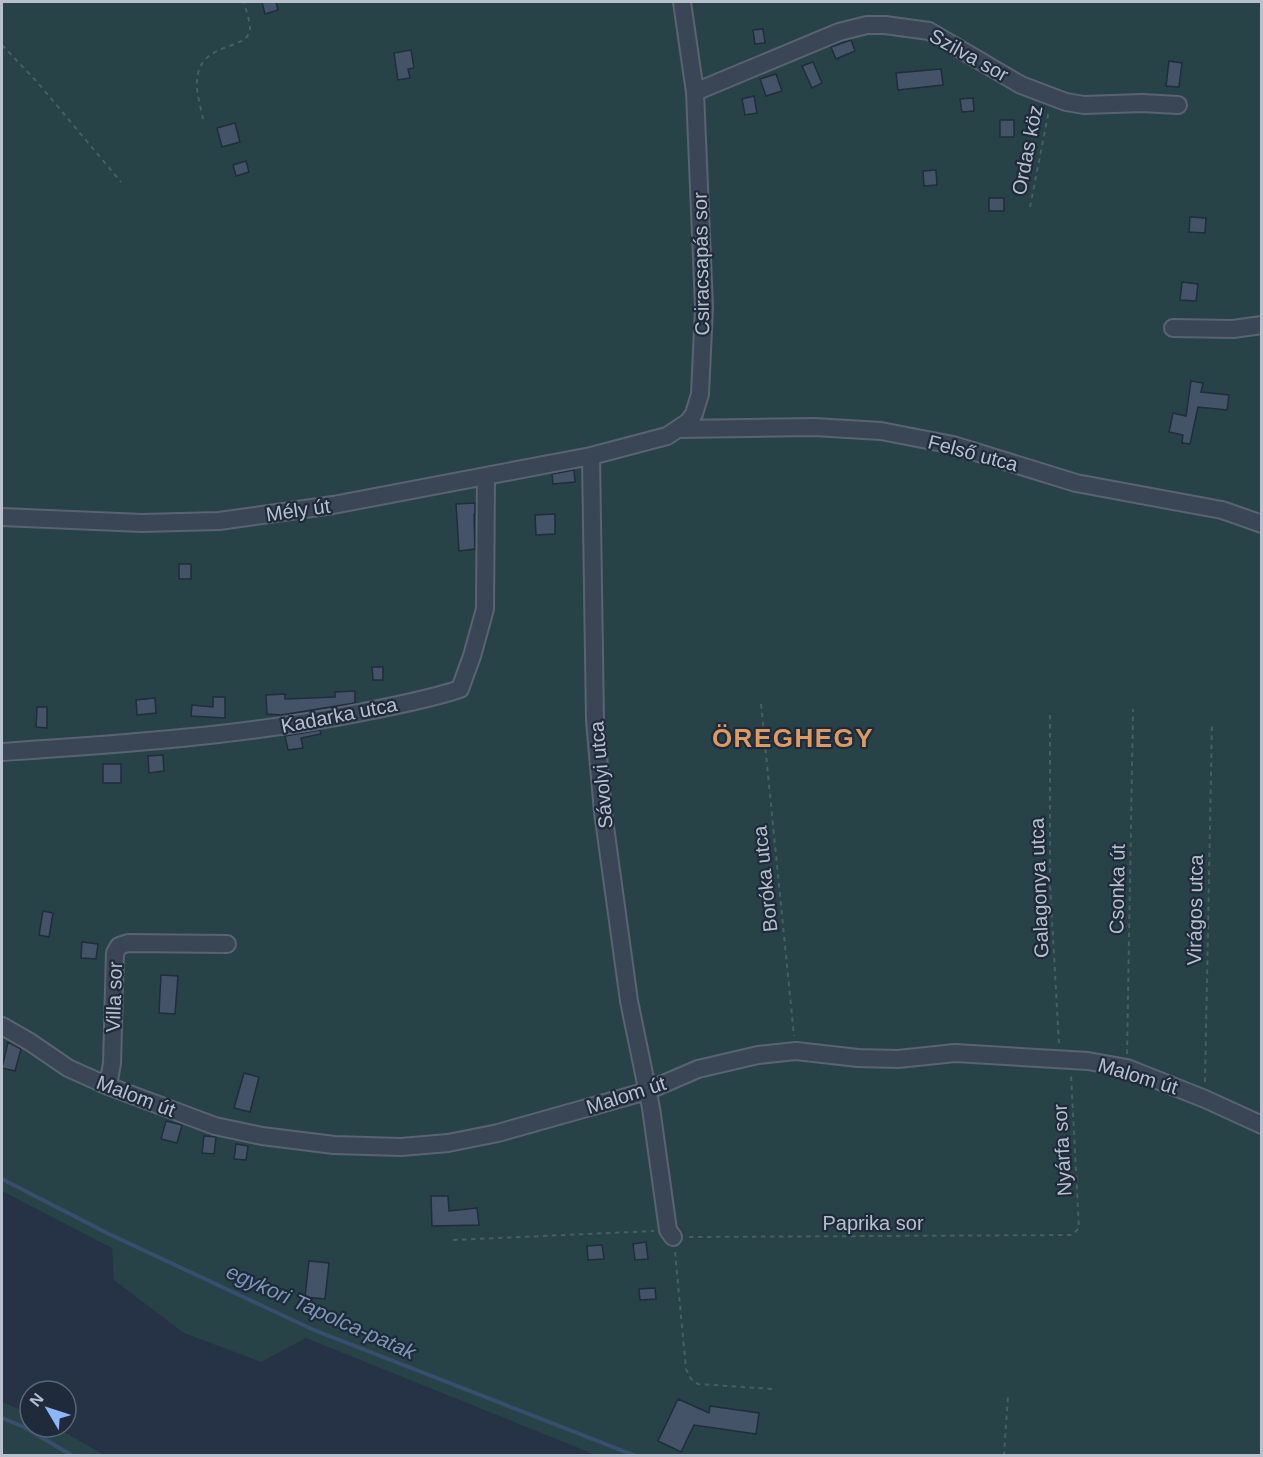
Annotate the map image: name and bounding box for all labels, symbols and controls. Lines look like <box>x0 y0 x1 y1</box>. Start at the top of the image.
street label: Szilva sor <box>926 24 1013 86</box>
street label: Ordas köz <box>1008 103 1046 197</box>
street label: Csiracsapás sor <box>689 192 713 336</box>
street label: Felső utca <box>926 430 1021 476</box>
street label: Mély út <box>265 495 332 525</box>
street label: Kadarka utca <box>279 693 400 737</box>
street label: Sávolyi utca <box>585 719 617 830</box>
district label: ÖREGHEGY <box>712 723 874 753</box>
street label: Galagonya utca <box>1026 817 1052 958</box>
street label: Boróka utca <box>748 824 782 933</box>
street label: Csonka út <box>1105 843 1129 934</box>
street label: Virágos utca <box>1183 854 1207 966</box>
street label: Villa sor <box>102 961 126 1033</box>
street label: Malom út <box>1095 1053 1181 1099</box>
street label: Malom út <box>94 1071 179 1121</box>
street label: Malom út <box>583 1072 669 1118</box>
street label: Nyárfa sor <box>1049 1103 1075 1197</box>
street label: Paprika sor <box>822 1212 924 1234</box>
water label: egykori Tapolca-patak <box>223 1259 421 1364</box>
north arrow <box>18 1379 78 1439</box>
text: N <box>26 1390 47 1410</box>

